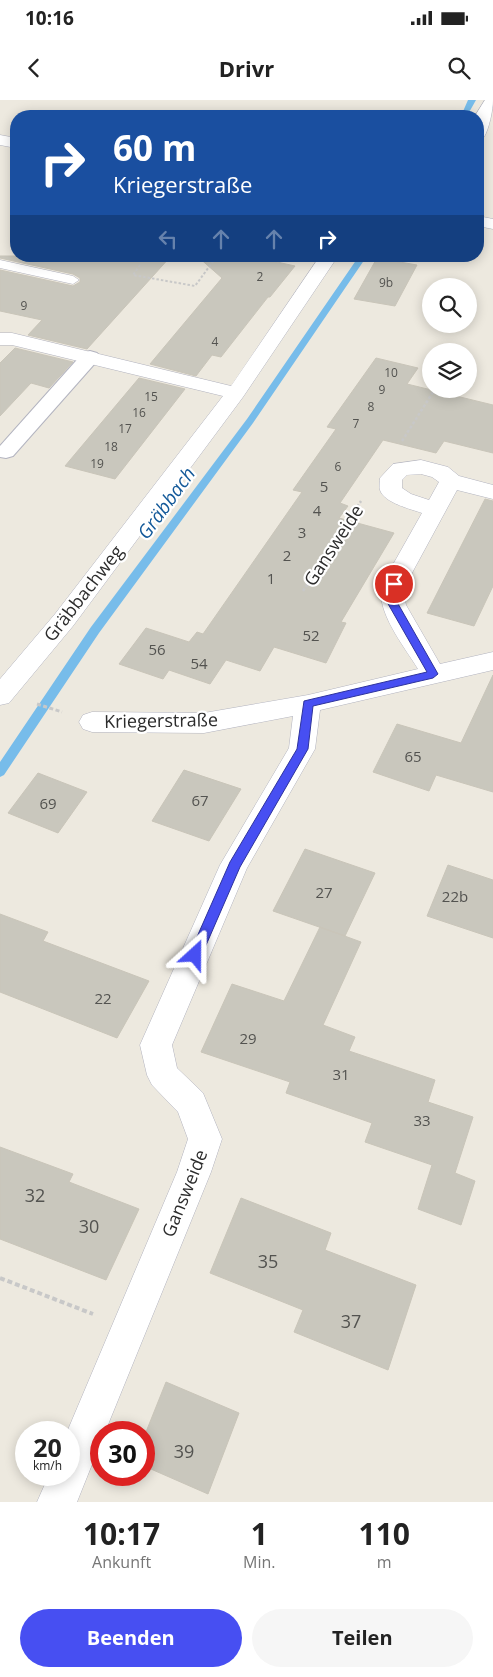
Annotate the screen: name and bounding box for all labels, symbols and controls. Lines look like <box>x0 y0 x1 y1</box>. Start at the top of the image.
text: 10:16 <box>25 5 74 31</box>
text: Drivr <box>219 53 274 83</box>
icon: back <box>20 54 48 82</box>
icon: search <box>445 54 473 82</box>
text: 60 m <box>113 124 196 171</box>
icon: right <box>30 130 95 195</box>
text: Kriegerstraße <box>113 169 252 199</box>
icon: left <box>154 225 182 253</box>
icon: ahead <box>207 225 235 253</box>
icon: ahead <box>260 225 288 253</box>
icon: right <box>313 225 341 253</box>
house number: 2 <box>257 268 264 285</box>
house number: 9b <box>379 274 393 291</box>
map controls <box>422 278 477 398</box>
button: search <box>422 278 477 333</box>
house number: 9 <box>21 297 28 314</box>
house number: 4 <box>212 333 219 350</box>
button: layers <box>422 343 477 398</box>
house number: 10 <box>384 364 398 381</box>
house number: 9 <box>379 381 386 398</box>
house number: 15 <box>144 388 158 405</box>
house number: 8 <box>368 398 375 415</box>
house number: 16 <box>132 404 146 421</box>
house number: 7 <box>353 415 360 432</box>
house number: 17 <box>118 420 132 437</box>
house number: 18 <box>104 438 118 455</box>
house number: 19 <box>90 455 104 472</box>
house number: 6 <box>335 458 342 475</box>
water label: Gräbbach <box>131 462 201 544</box>
house number: 5 <box>320 476 328 496</box>
street label: Gansweide <box>298 500 368 590</box>
house number: 4 <box>313 500 322 520</box>
house number: 3 <box>298 522 306 542</box>
street label: Gräbbachweg <box>38 540 128 646</box>
house number: 2 <box>283 545 291 565</box>
pin <box>373 563 415 605</box>
house number: 1 <box>267 568 275 588</box>
icon: arrive <box>380 570 408 598</box>
house number: 52 <box>302 625 320 645</box>
house number: 56 <box>148 639 166 659</box>
house number: 54 <box>190 653 208 673</box>
street label: Kriegerstraße <box>104 707 218 733</box>
house number: 65 <box>404 746 422 766</box>
house number: 67 <box>191 790 209 810</box>
house number: 69 <box>39 793 57 813</box>
house number: 27 <box>315 882 333 902</box>
house number: 22b <box>442 886 468 906</box>
position arrow <box>168 928 220 980</box>
house number: 22 <box>94 988 112 1008</box>
house number: 29 <box>239 1028 257 1048</box>
house number: 31 <box>332 1064 350 1084</box>
house number: 33 <box>413 1110 431 1130</box>
street label: Gansweide <box>156 1146 212 1240</box>
house number: 32 <box>25 1183 45 1207</box>
house number: 30 <box>79 1214 99 1238</box>
house number: 35 <box>258 1249 278 1273</box>
house number: 37 <box>341 1309 361 1333</box>
speed limit sign: 30 <box>90 1421 155 1486</box>
text: 20 <box>33 1430 62 1464</box>
house number: 39 <box>174 1439 194 1463</box>
text: km/h <box>33 1457 62 1474</box>
text: 10:17 <box>83 1513 160 1554</box>
text: 1 <box>251 1513 268 1554</box>
text: 110 <box>359 1513 410 1554</box>
text: Ankunft <box>92 1551 151 1573</box>
text: Min. <box>243 1551 276 1573</box>
text: m <box>377 1551 392 1573</box>
button: Beenden <box>20 1609 242 1667</box>
button: Teilen <box>252 1609 473 1667</box>

